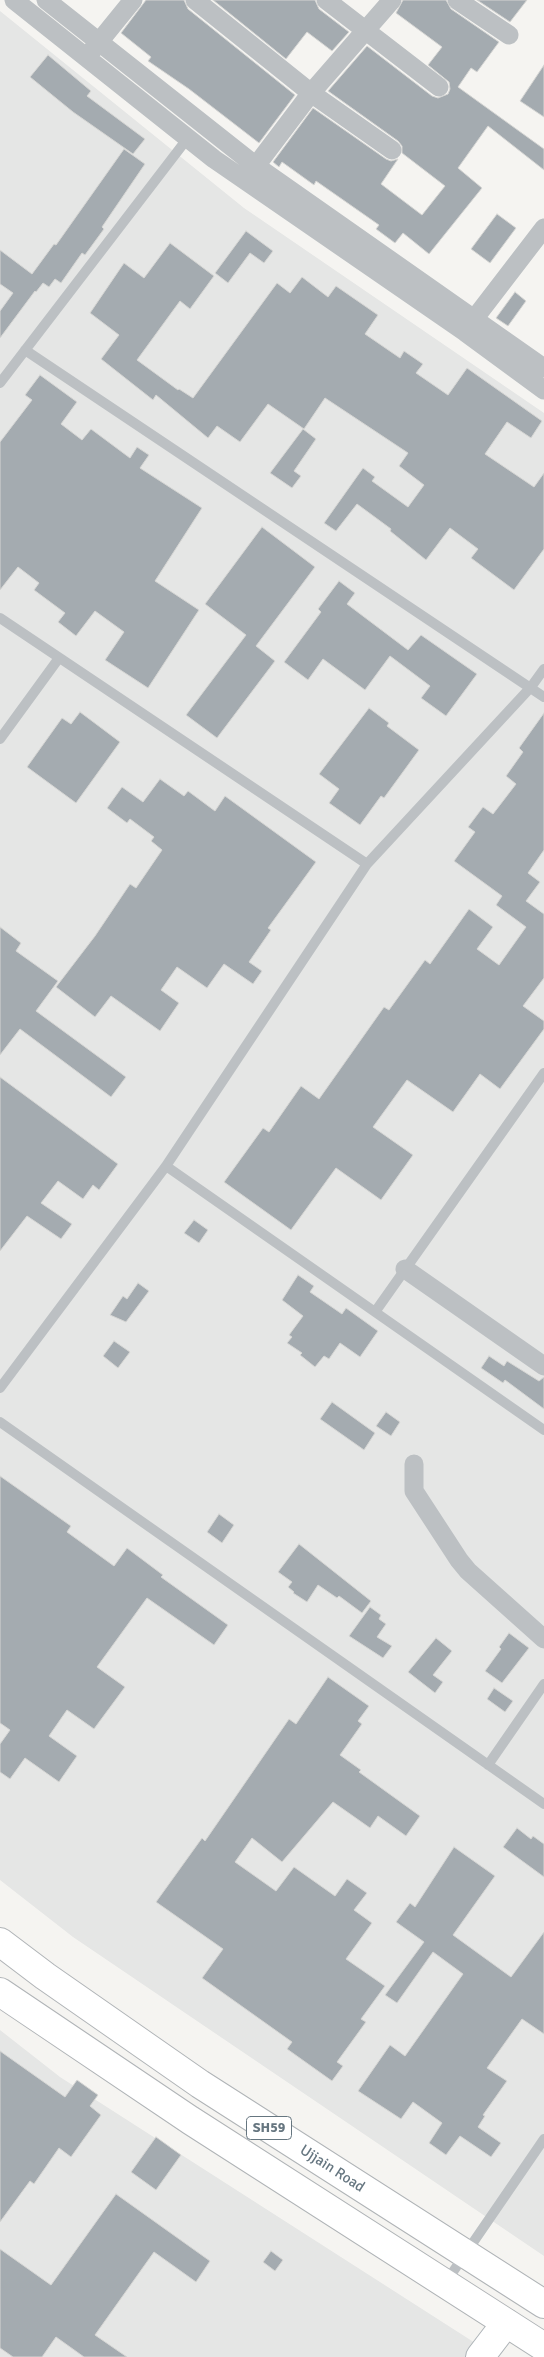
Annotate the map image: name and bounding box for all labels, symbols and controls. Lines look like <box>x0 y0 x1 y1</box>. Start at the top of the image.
road number: SH59 <box>246 2116 292 2140</box>
street label: Ujjain Road <box>296 2141 368 2197</box>

